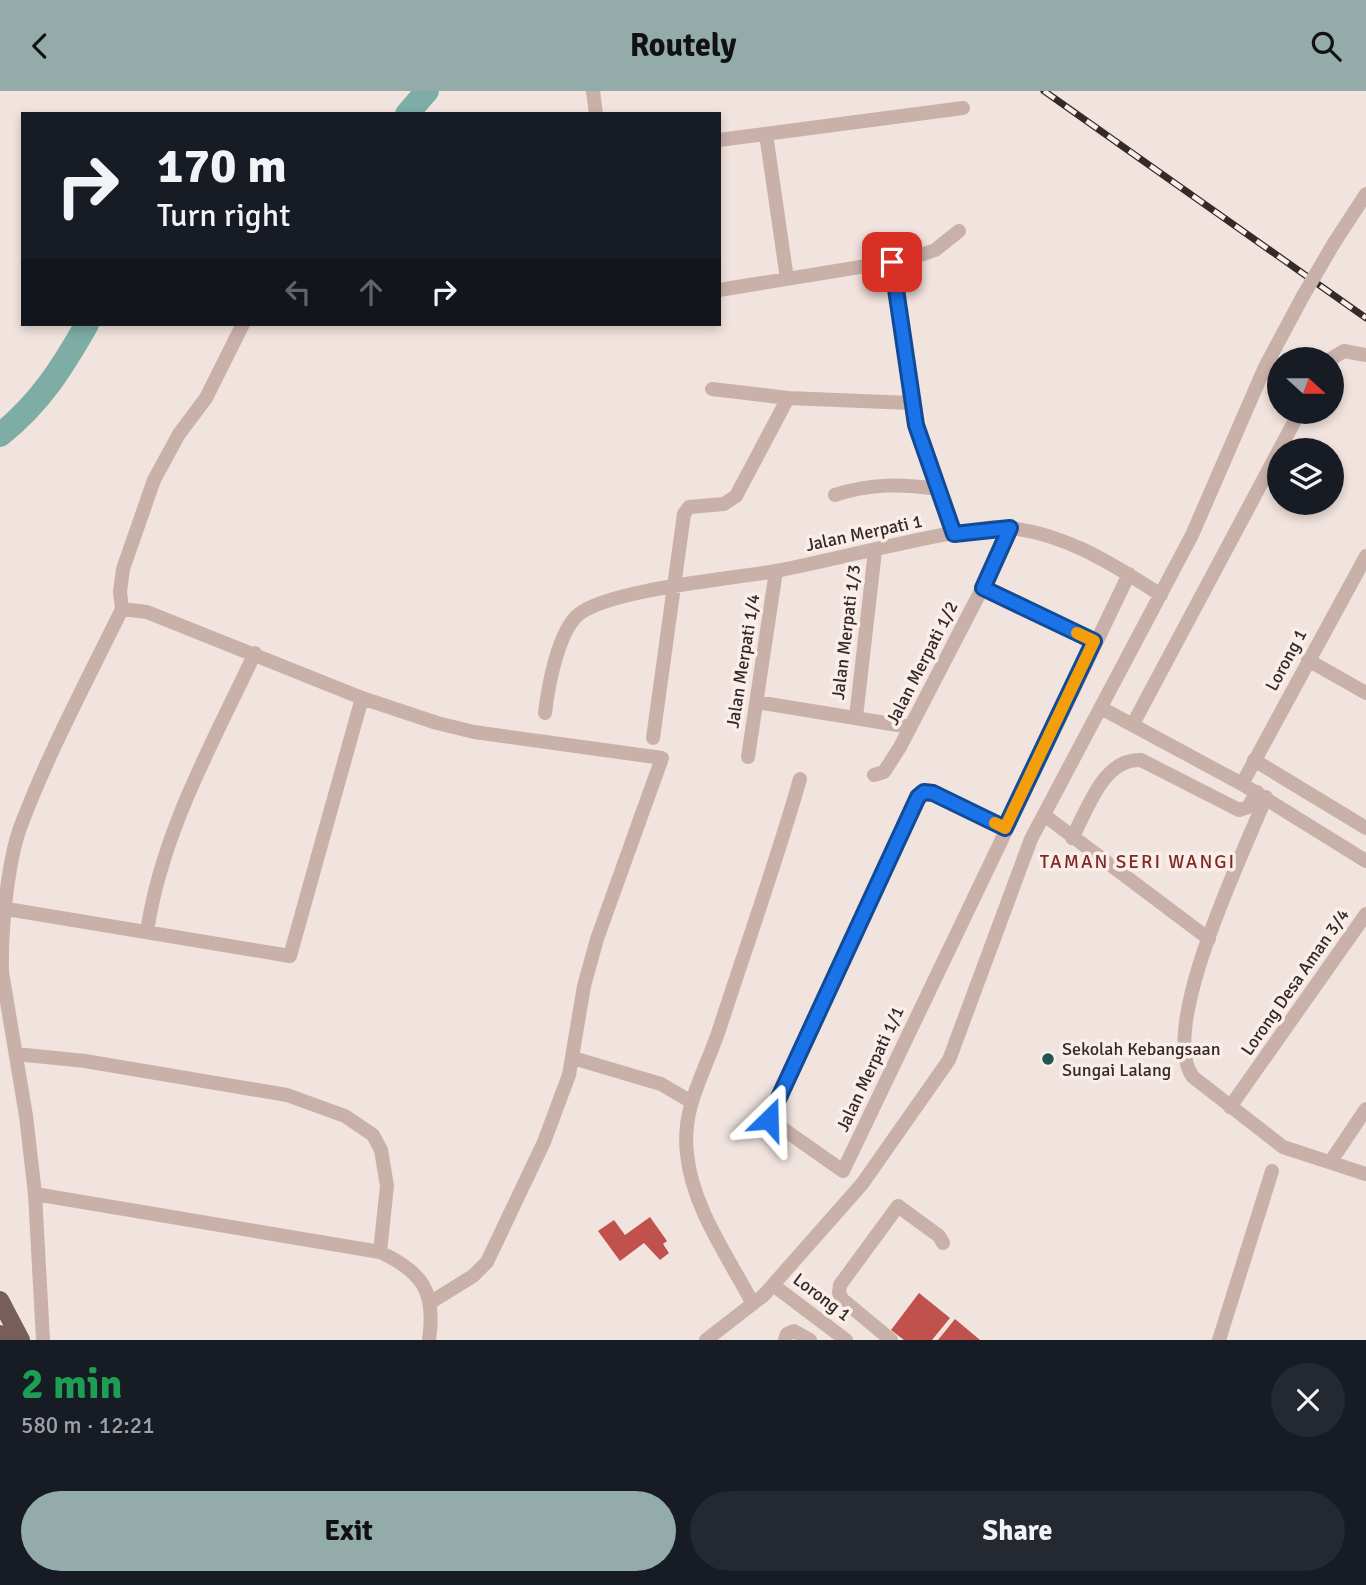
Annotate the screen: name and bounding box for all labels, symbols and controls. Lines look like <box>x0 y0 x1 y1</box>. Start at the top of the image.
text: Routely <box>630 26 736 65</box>
icon: back <box>21 27 59 65</box>
icon: search <box>1307 27 1345 65</box>
text: 170 m <box>157 136 287 196</box>
icon: right <box>42 140 133 231</box>
text: Turn right <box>157 196 290 235</box>
pin <box>862 232 922 292</box>
icon: arrive <box>873 243 911 281</box>
icon: left <box>279 273 317 311</box>
icon: ahead <box>352 273 390 311</box>
icon: right <box>425 273 463 311</box>
north arrow <box>1267 347 1344 423</box>
map controls <box>1267 347 1344 515</box>
button: layers <box>1267 438 1344 515</box>
street label: Jalan Merpati 1 <box>804 510 924 556</box>
street label: Jalan Merpati 1/3 <box>827 563 865 701</box>
street label: Jalan Merpati 1/4 <box>722 592 765 730</box>
street label: Jalan Merpati 1/2 <box>881 597 963 729</box>
street label: Lorong 1 <box>1261 625 1311 695</box>
district label: TAMAN SERI WANGI <box>1040 850 1236 874</box>
street label: Lorong Desa Aman 3/4 <box>1236 904 1354 1060</box>
street label: Jalan Merpati 1/1 <box>831 1003 909 1135</box>
place label: Sekolah Kebangsaan Sungai Lalang <box>1062 1038 1221 1081</box>
marker: Sekolah Kebangsaan Sungai Lalang <box>1040 1051 1056 1067</box>
position arrow <box>732 1082 806 1156</box>
street label: Lorong 1 <box>789 1268 855 1326</box>
text: 2 min <box>21 1359 122 1410</box>
button: close <box>1271 1363 1345 1437</box>
text: 580 m · 12:21 <box>21 1411 155 1440</box>
button: Exit <box>21 1491 676 1571</box>
button: Share <box>690 1491 1345 1571</box>

